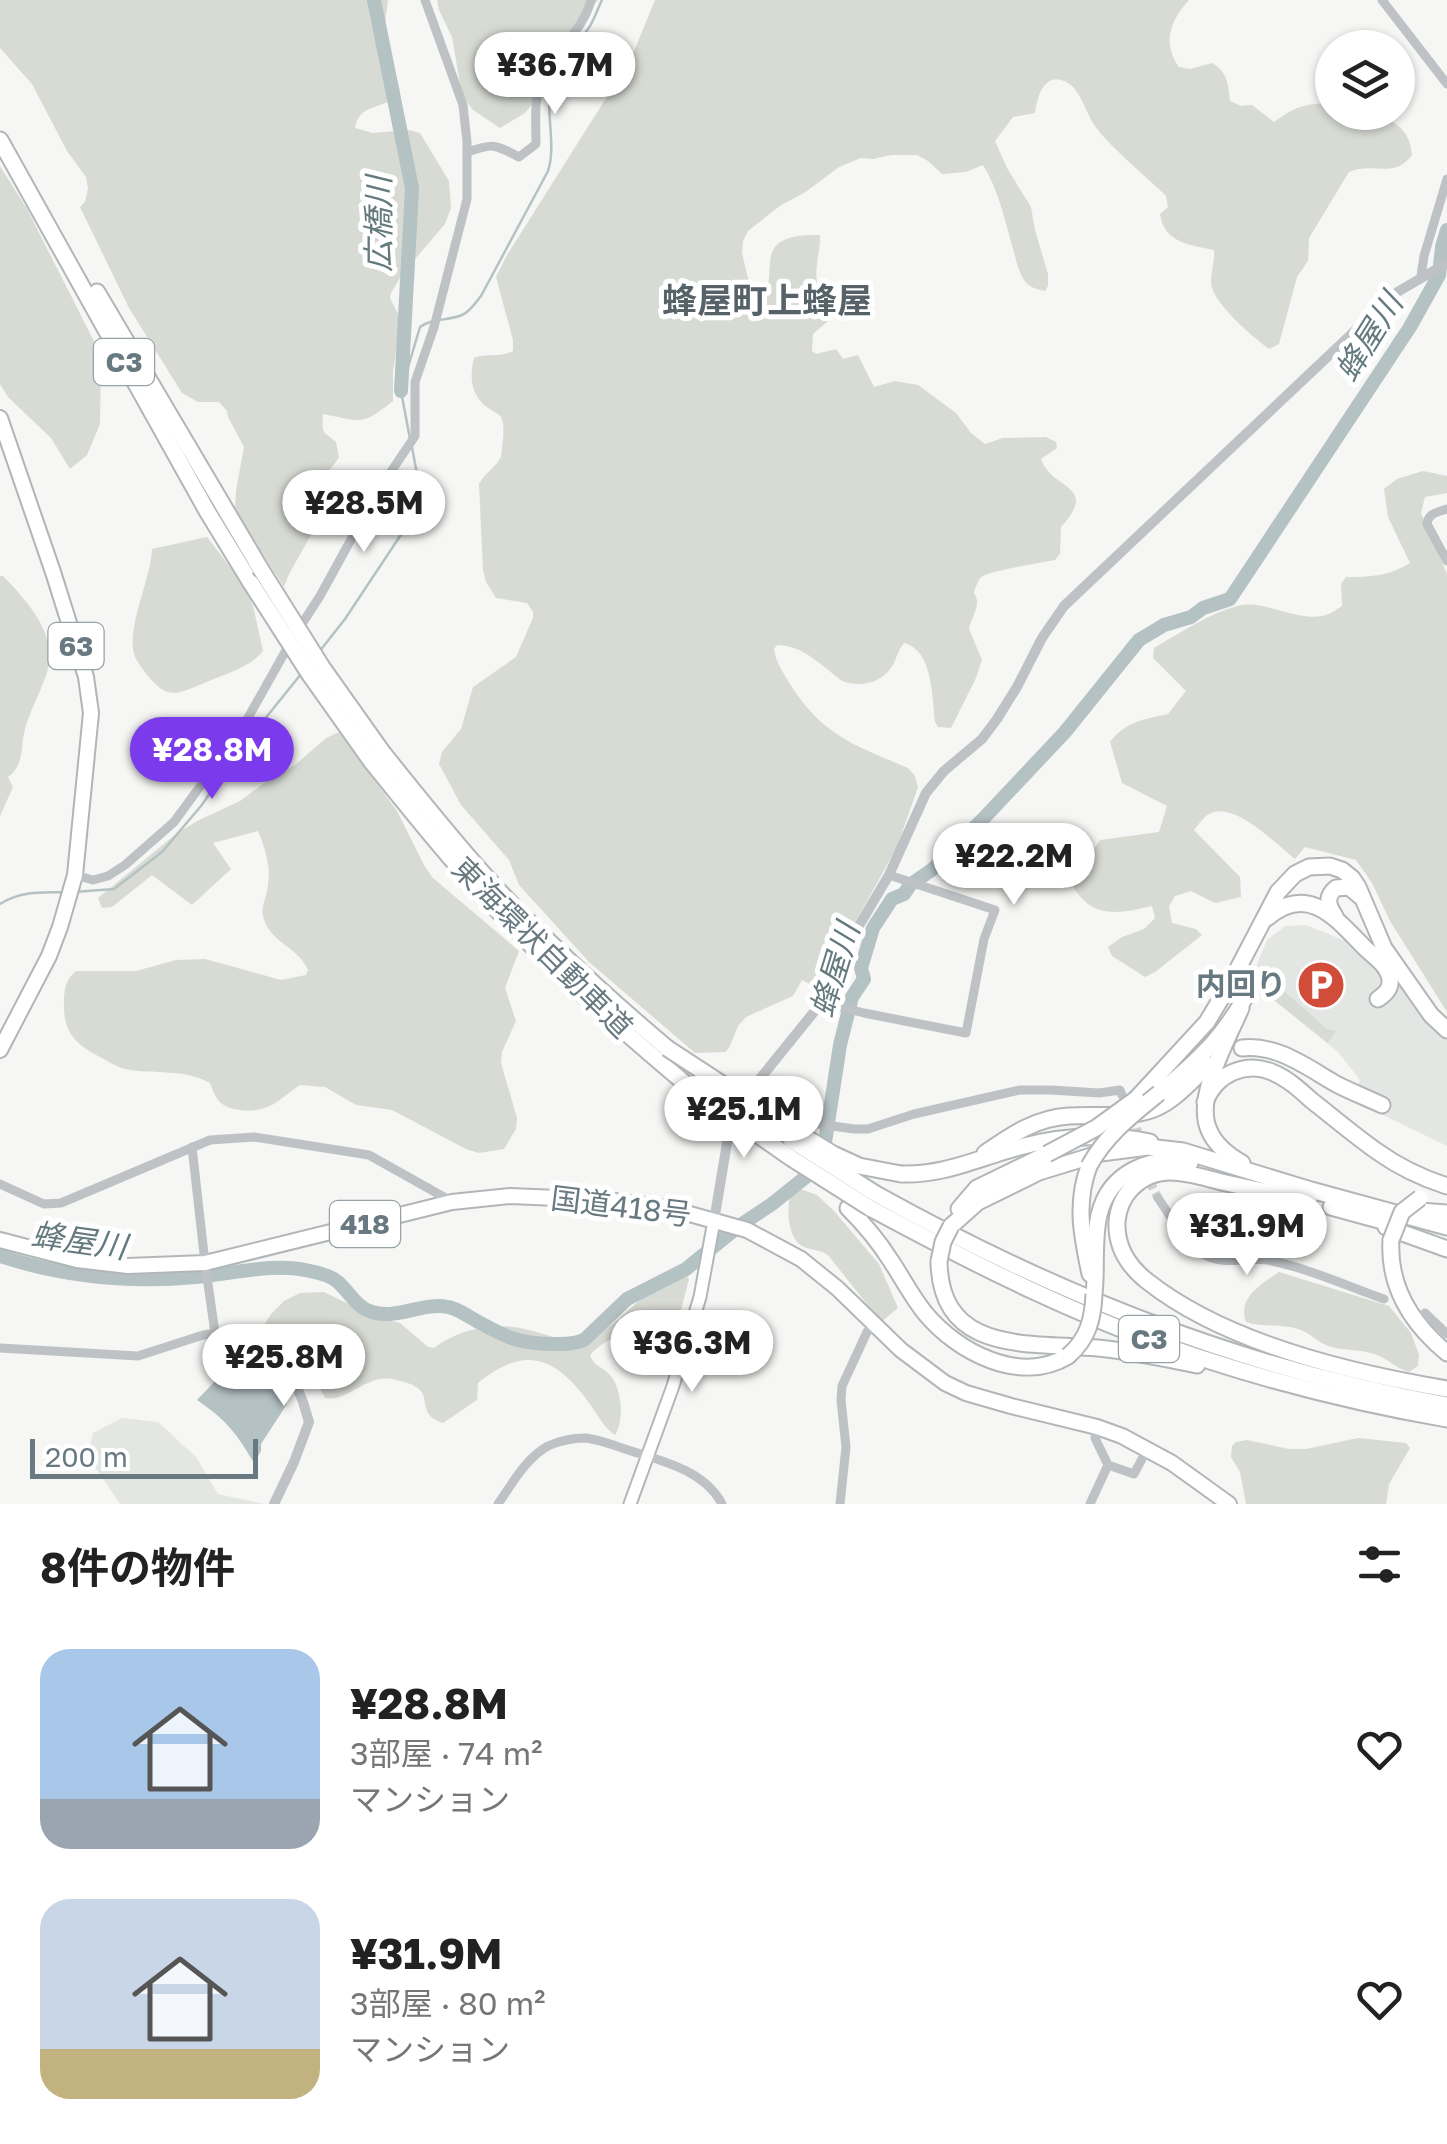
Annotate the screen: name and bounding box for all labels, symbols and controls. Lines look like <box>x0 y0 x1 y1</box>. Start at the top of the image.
map controls <box>1315 30 1415 130</box>
button: layers <box>1315 30 1415 130</box>
pin: ¥36.7M <box>474 32 636 117</box>
text: ¥36.7M <box>496 45 614 83</box>
water label: 広橋川 <box>359 173 397 272</box>
district label: 蜂屋町上蜂屋 <box>662 279 872 321</box>
water label: 蜂屋川 <box>1327 283 1411 387</box>
road number: C3 <box>94 339 154 385</box>
pin: ¥28.5M <box>283 470 445 555</box>
text: ¥28.5M <box>304 483 424 521</box>
road number: 63 <box>48 623 104 669</box>
pin: ¥28.8M <box>131 717 293 802</box>
text: ¥28.8M <box>152 730 272 768</box>
pin: ¥22.2M <box>933 823 1095 908</box>
text: ¥22.2M <box>955 836 1073 874</box>
street label: 東海環状自動車道 <box>445 850 640 1045</box>
water label: 蜂屋川 <box>802 915 867 1021</box>
parking icon: 内回り <box>1295 959 1347 1011</box>
place label: 内回り <box>1196 966 1286 1002</box>
pin: ¥25.1M <box>663 1076 825 1161</box>
text: ¥25.1M <box>686 1089 802 1127</box>
street label: 国道418号 <box>549 1180 693 1232</box>
pin: ¥31.9M <box>1166 1193 1328 1278</box>
road number: 418 <box>330 1201 400 1247</box>
text: ¥31.9M <box>1189 1206 1305 1244</box>
water label: 蜂屋川 <box>29 1215 132 1266</box>
pin: ¥36.3M <box>611 1310 773 1395</box>
road number: C3 <box>1119 1316 1179 1362</box>
text: ¥36.3M <box>632 1323 752 1361</box>
pin: ¥25.8M <box>203 1324 365 1409</box>
text: ¥25.8M <box>224 1337 344 1375</box>
scale bar <box>30 1434 258 1478</box>
text: 200 m <box>45 1440 128 1473</box>
icon: filters <box>1352 1537 1407 1592</box>
text: 8件の物件 <box>40 1542 235 1592</box>
text: ¥28.8M <box>350 1678 508 1728</box>
icon: home <box>120 1689 240 1809</box>
icon: heart <box>1352 1722 1407 1777</box>
text: 3部屋 · 74 m² <box>350 1734 543 1772</box>
text: マンション <box>350 1780 510 1818</box>
text: ¥31.9M <box>350 1928 502 1978</box>
icon: home <box>120 1939 240 2059</box>
icon: heart <box>1352 1972 1407 2027</box>
text: 3部屋 · 80 m² <box>350 1984 546 2022</box>
text: マンション <box>350 2030 510 2068</box>

